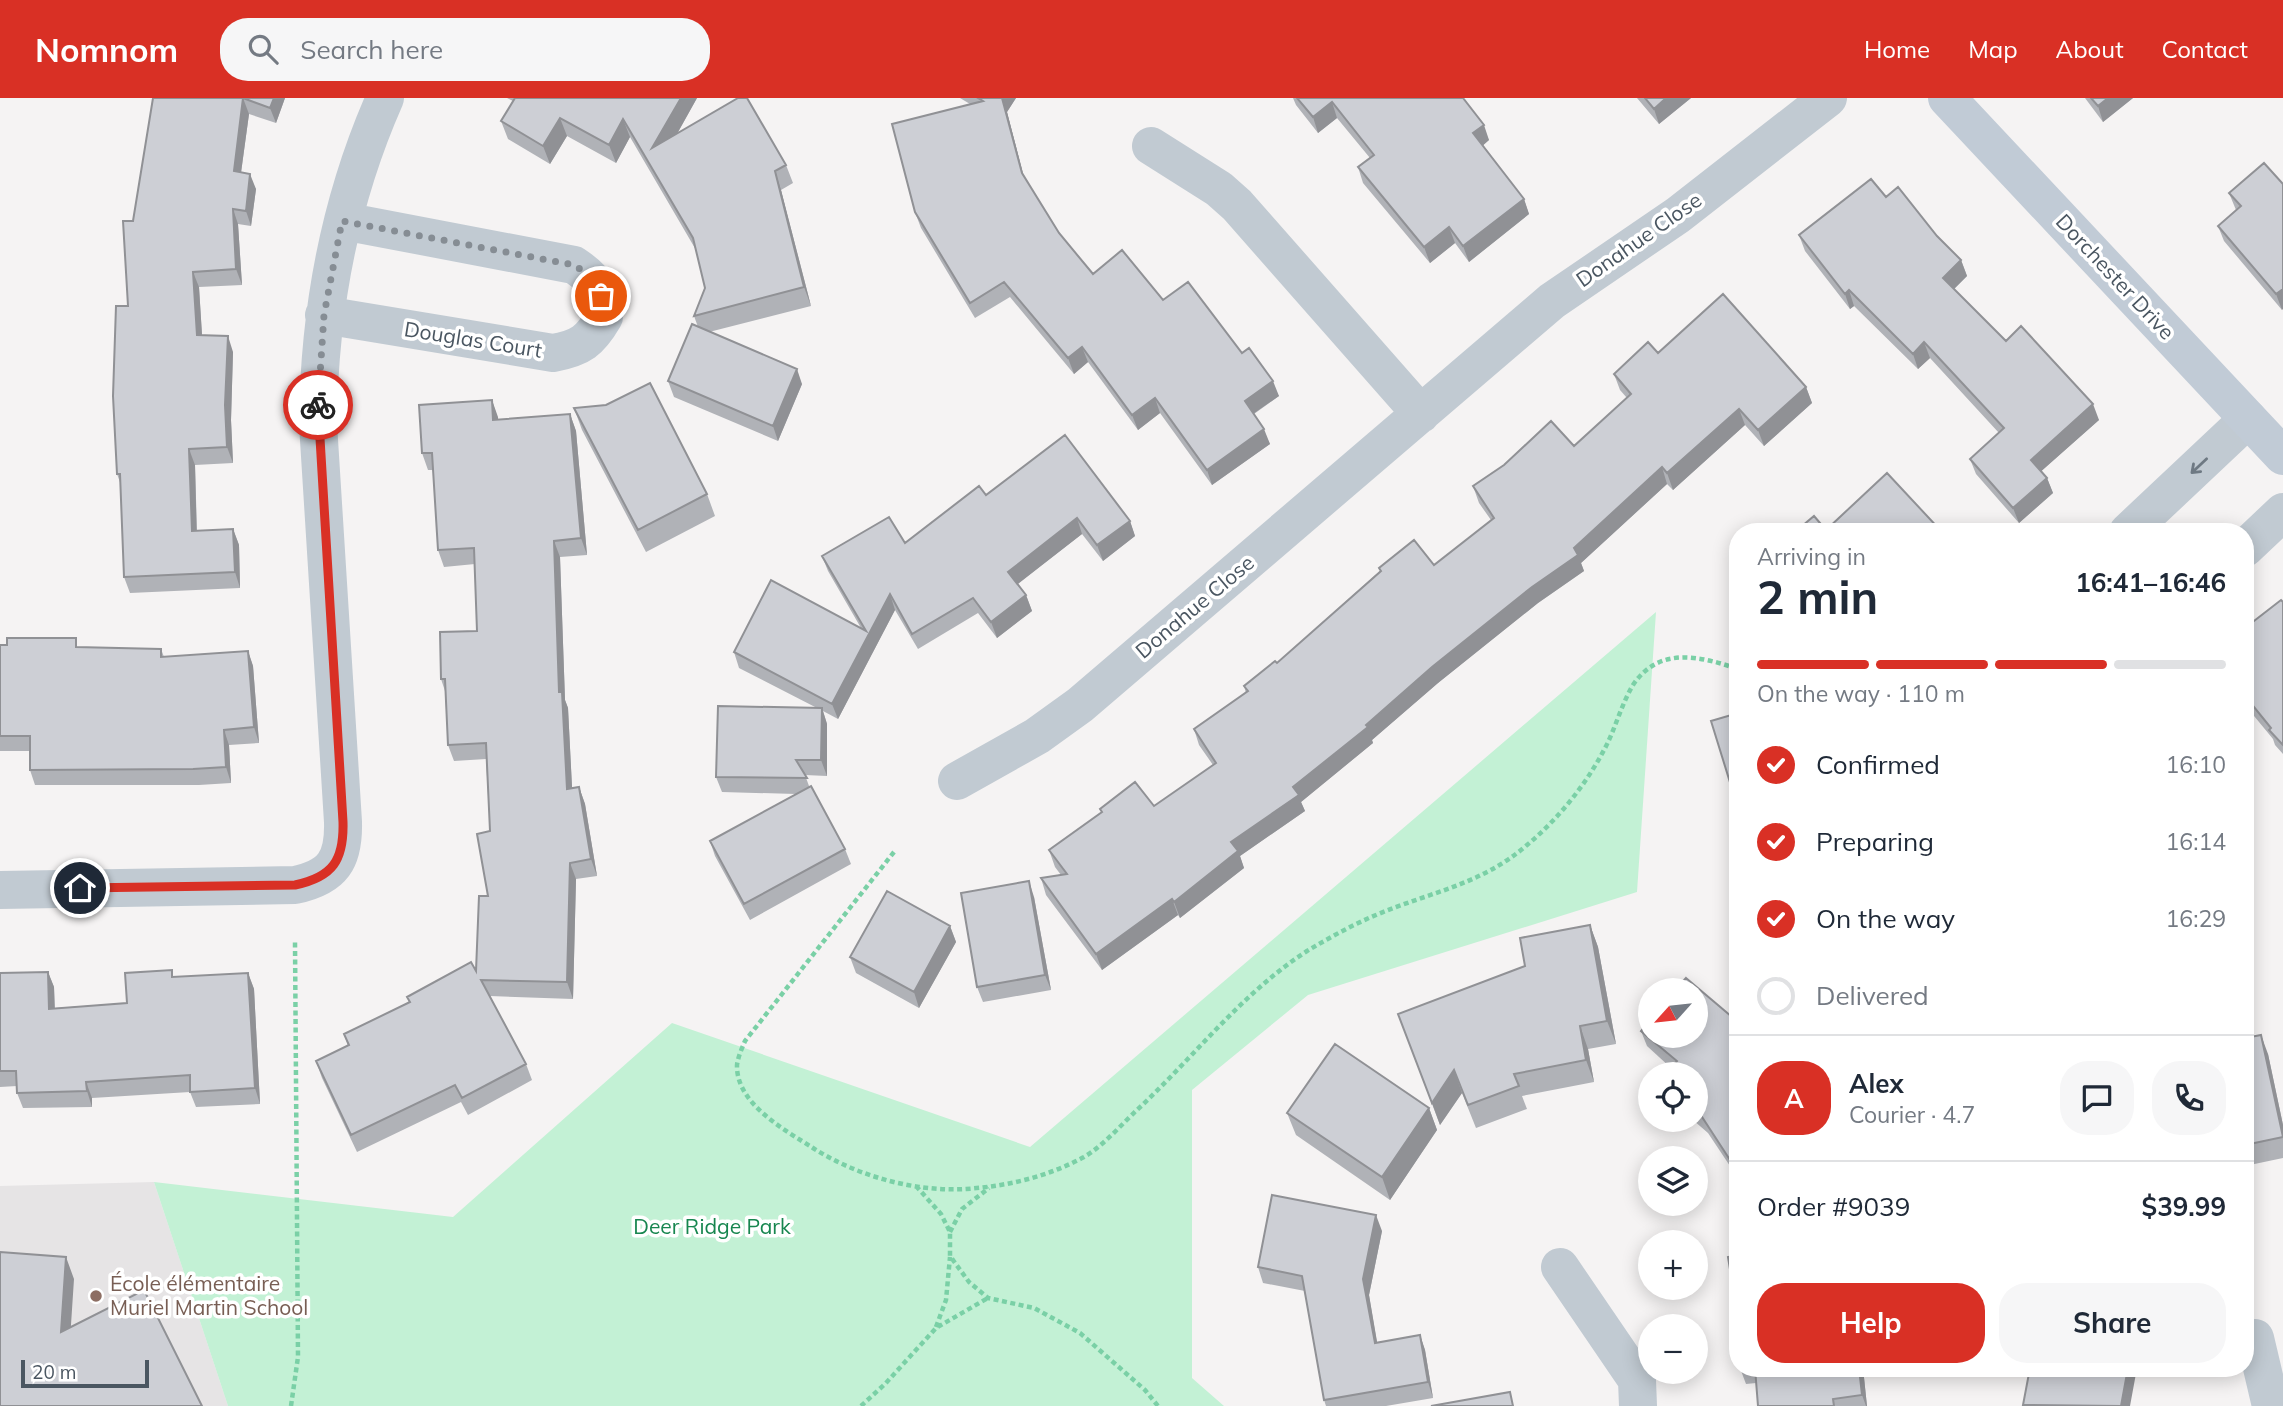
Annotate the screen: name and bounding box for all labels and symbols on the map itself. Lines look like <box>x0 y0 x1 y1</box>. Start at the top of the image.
street label: Donahue Close <box>1571 186 1706 292</box>
street label: Dorchester Drive <box>2051 208 2181 344</box>
pin <box>571 266 631 326</box>
street label: Douglas Court <box>402 315 544 363</box>
courier <box>283 370 353 440</box>
one-way arrow <box>2190 457 2207 474</box>
street label: Donahue Close <box>1130 549 1259 663</box>
pin <box>50 858 110 918</box>
north arrow <box>1638 978 1708 1048</box>
park label: Deer Ridge Park <box>633 1213 791 1239</box>
place label: École élémentaire Muriel Martin School <box>110 1270 308 1320</box>
marker: École élémentaire Muriel Martin School <box>88 1288 104 1304</box>
scale bar <box>21 1357 149 1389</box>

